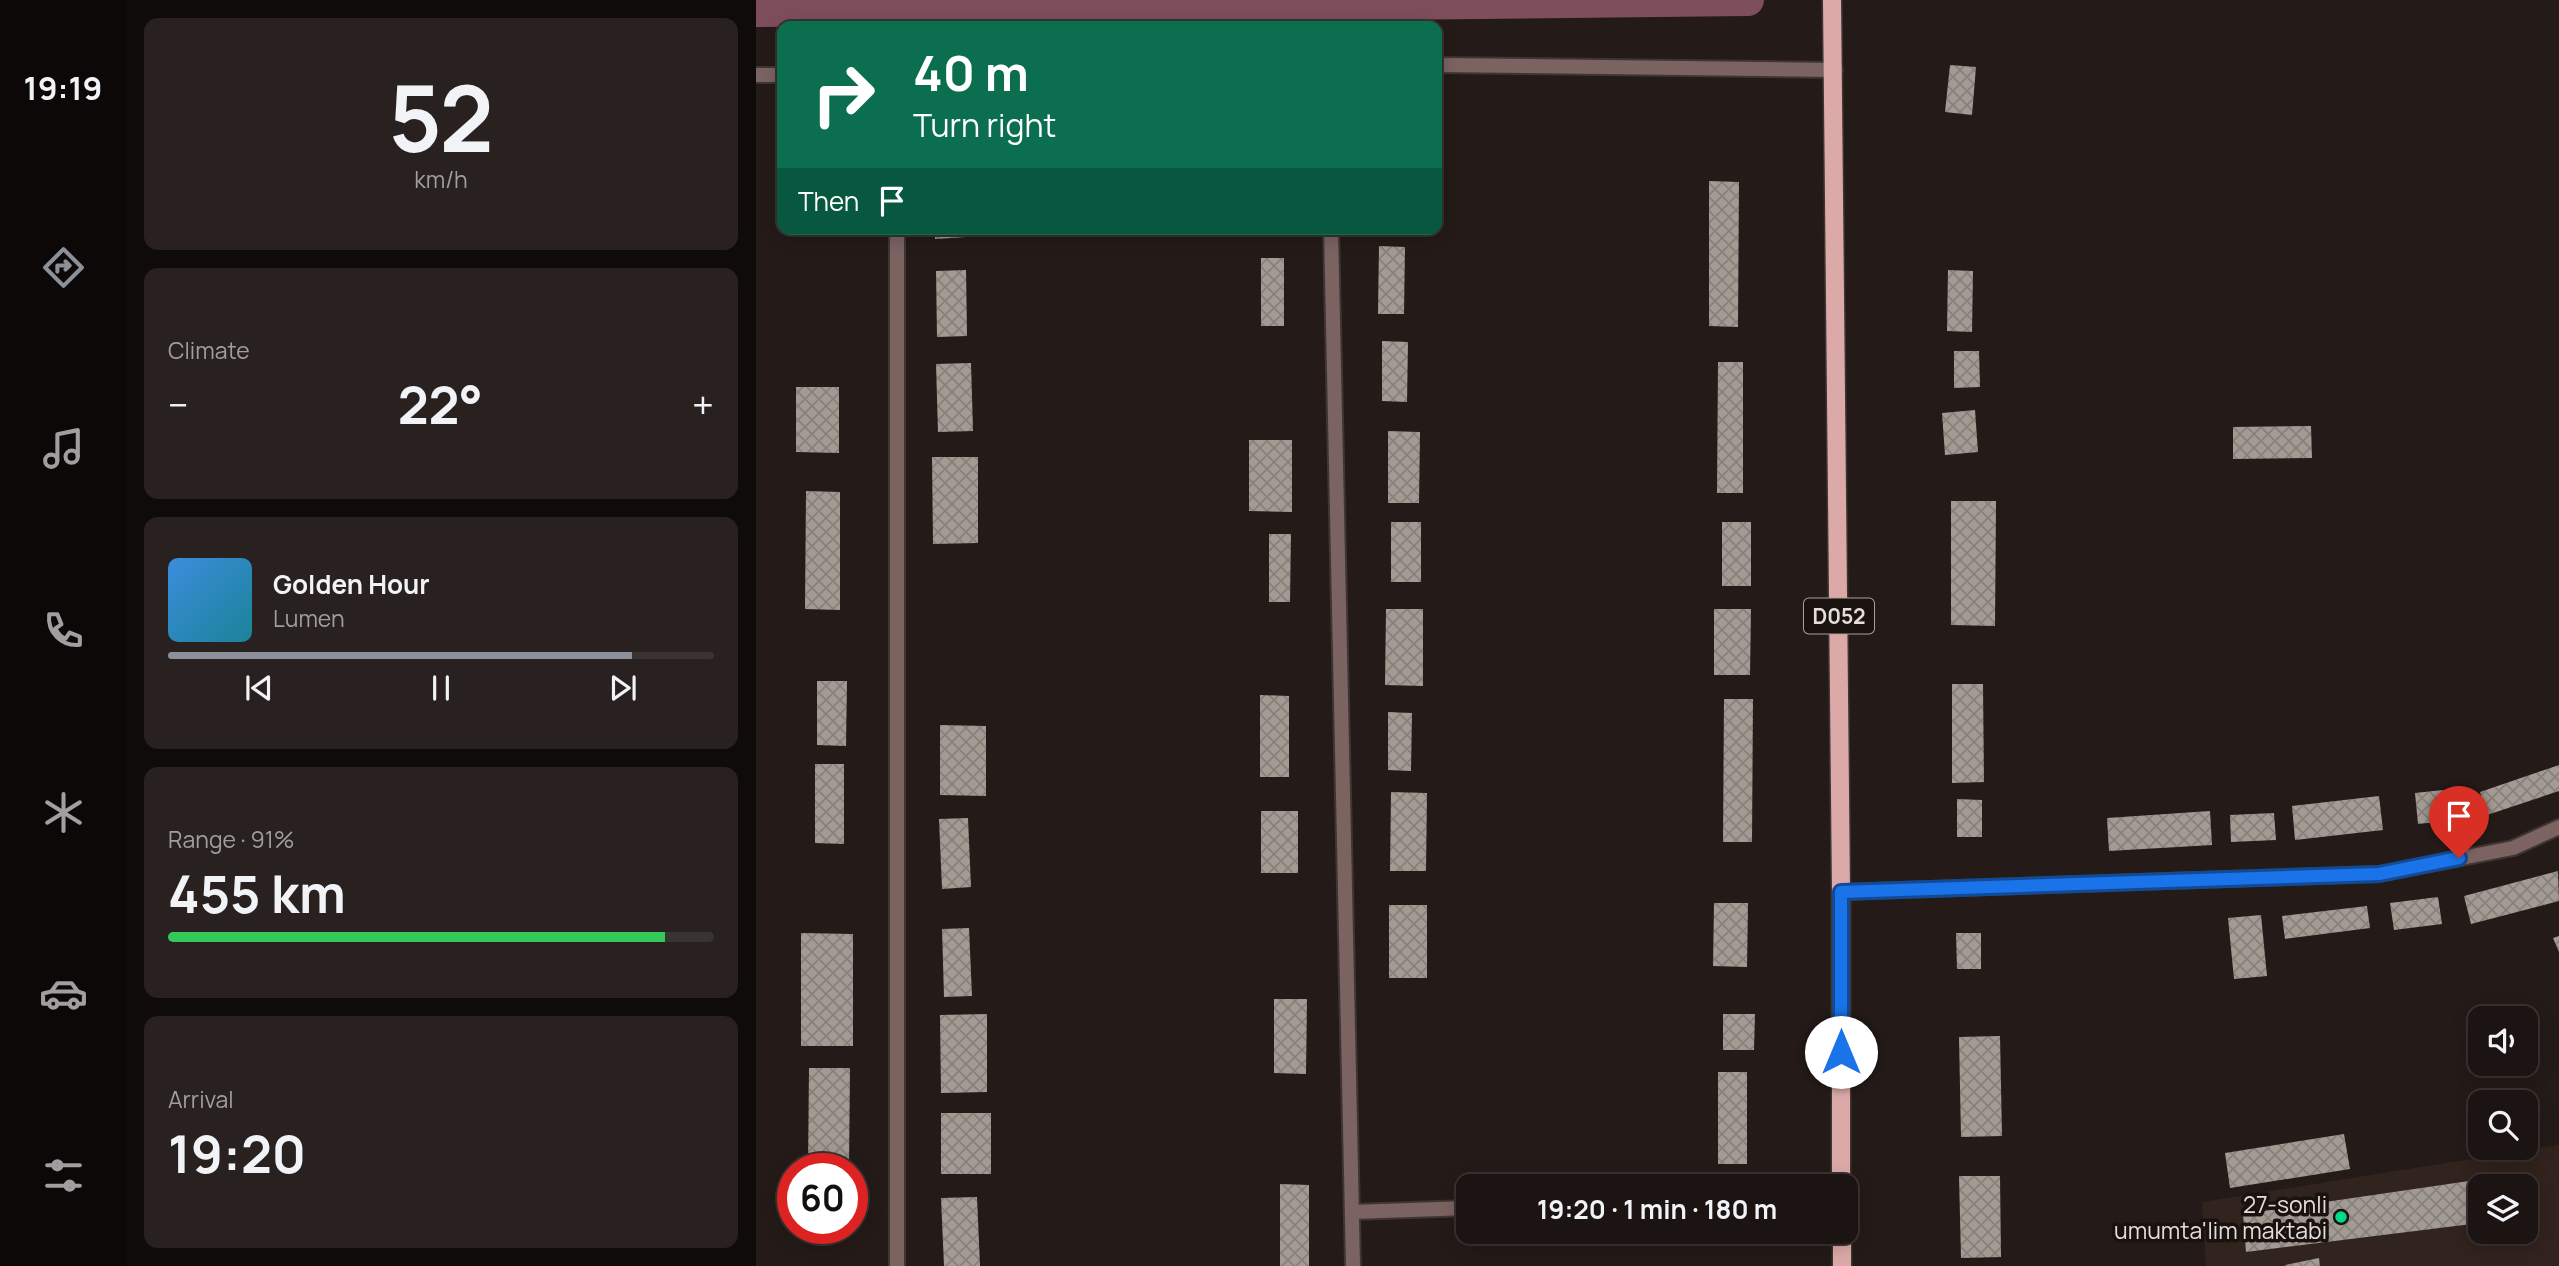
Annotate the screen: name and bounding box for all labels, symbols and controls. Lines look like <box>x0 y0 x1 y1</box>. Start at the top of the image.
text: 40 m <box>913 39 1029 106</box>
icon: right <box>798 49 889 140</box>
text: 52 <box>388 55 494 179</box>
text: 19:19 <box>24 66 102 110</box>
text: Turn right <box>913 103 1056 147</box>
text: km/h <box>414 163 468 195</box>
icon: arrive <box>873 182 911 220</box>
text: Then <box>798 183 859 219</box>
icon: directions <box>39 243 88 292</box>
text: Climate <box>168 334 250 366</box>
text: 22° <box>398 369 483 440</box>
text: − <box>168 378 189 430</box>
text: + <box>692 378 714 430</box>
icon: music <box>39 424 88 473</box>
text: Golden Hour <box>273 566 430 602</box>
road number: D052 <box>1804 598 1874 634</box>
text: Lumen <box>273 602 345 634</box>
icon: phone <box>39 606 88 655</box>
icon: previous <box>240 669 278 707</box>
icon: pause <box>422 669 460 707</box>
icon: next <box>604 669 642 707</box>
pin <box>2429 786 2489 858</box>
icon: climate <box>39 788 88 837</box>
icon: arrive <box>2440 797 2478 835</box>
text: Range · 91% <box>168 823 294 855</box>
text: 455 km <box>168 858 346 929</box>
icon: car <box>39 969 88 1018</box>
map controls <box>2468 1006 2538 1244</box>
button: sound <box>2468 1006 2538 1076</box>
position arrow <box>1804 1015 1878 1089</box>
text: Arrival <box>168 1083 234 1115</box>
button: search <box>2468 1090 2538 1160</box>
text: 19:20 <box>168 1118 306 1189</box>
icon: filters <box>39 1151 88 1200</box>
speed limit sign: 60 <box>777 1153 868 1244</box>
button: layers <box>2468 1174 2538 1244</box>
place label: 27-sonli umumta'lim maktabi <box>2114 1188 2327 1246</box>
text: 19:20 · 1 min · 180 m <box>1537 1191 1777 1227</box>
marker: 27-sonli umumta'lim maktabi <box>2333 1209 2349 1225</box>

